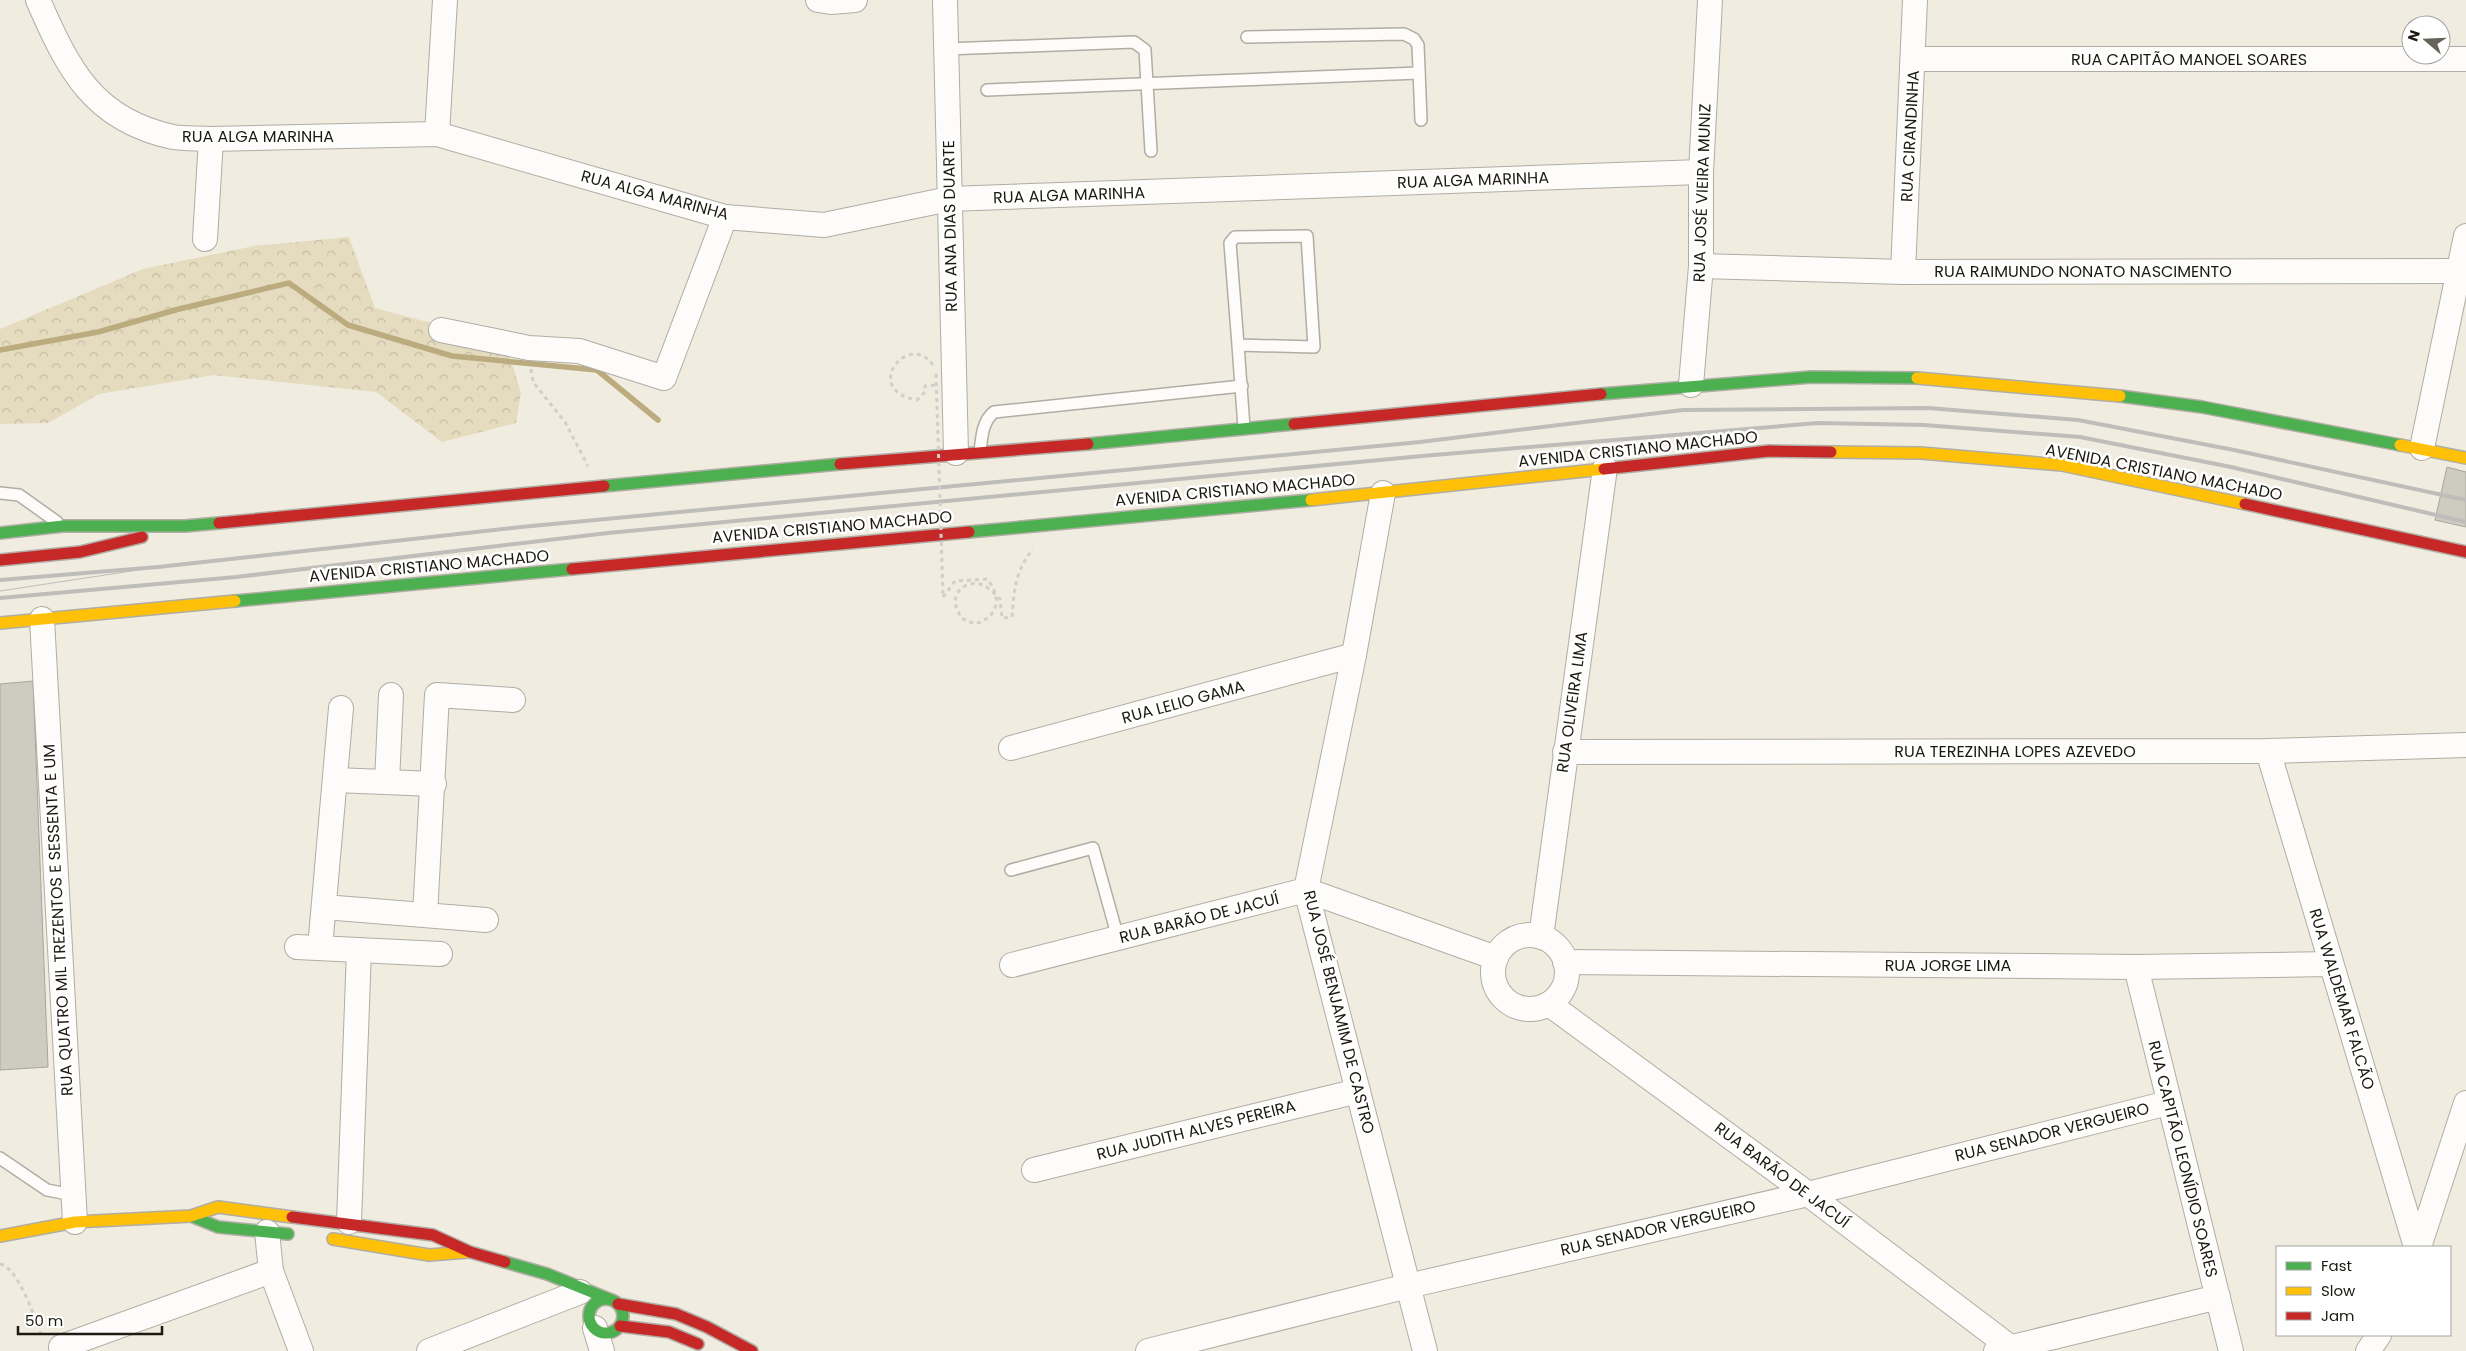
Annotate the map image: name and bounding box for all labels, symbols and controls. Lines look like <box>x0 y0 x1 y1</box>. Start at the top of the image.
north arrow <box>2401 15 2451 65</box>
text: N <box>2403 28 2425 44</box>
street label: RUA CAPITÃO MANOEL SOARES <box>2071 48 2307 71</box>
street label: RUA CIRANDINHA <box>1895 69 1925 203</box>
street label: RUA JOSÉ VIEIRA MUNIZ <box>1687 103 1717 283</box>
street label: RUA ALGA MARINHA <box>182 125 334 148</box>
street label: RUA ANA DIAS DUARTE <box>937 140 963 312</box>
street label: RUA ALGA MARINHA <box>579 164 732 226</box>
street label: RUA ALGA MARINHA <box>1397 166 1550 194</box>
street label: RUA ALGA MARINHA <box>993 181 1146 209</box>
street label: RUA RAIMUNDO NONATO NASCIMENTO <box>1934 260 2232 283</box>
street label: AVENIDA CRISTIANO MACHADO <box>1517 425 1759 473</box>
street label: AVENIDA CRISTIANO MACHADO <box>2044 438 2284 506</box>
street label: AVENIDA CRISTIANO MACHADO <box>1114 468 1356 512</box>
street label: AVENIDA CRISTIANO MACHADO <box>711 505 953 549</box>
street label: AVENIDA CRISTIANO MACHADO <box>308 544 550 588</box>
street label: RUA OLIVEIRA LIMA <box>1551 630 1593 774</box>
street label: RUA LELIO GAMA <box>1119 675 1247 729</box>
street label: RUA TEREZINHA LOPES AZEVEDO <box>1894 740 2136 763</box>
street label: RUA QUATRO MIL TREZENTOS E SESSENTA E UM <box>37 743 79 1097</box>
street label: RUA BARÃO DE JACUÍ <box>1117 887 1281 949</box>
street label: RUA JOSÉ BENJAMIM DE CASTRO <box>1298 888 1380 1136</box>
street label: RUA WALDEMAR FALCÃO <box>2303 906 2381 1092</box>
street label: RUA JORGE LIMA <box>1885 954 2012 977</box>
street label: RUA CAPITÃO LEONÍDIO SOARES <box>2142 1038 2224 1280</box>
street label: RUA JUDITH ALVES PEREIRA <box>1094 1094 1298 1166</box>
street label: RUA SENADOR VERGUEIRO <box>1952 1097 2152 1167</box>
street label: RUA BARÃO DE JACUÍ <box>1710 1117 1854 1233</box>
street label: RUA SENADOR VERGUEIRO <box>1558 1194 1758 1262</box>
legend <box>2276 1246 2451 1336</box>
text: Fast <box>2321 1255 2352 1276</box>
text: Slow <box>2321 1280 2356 1301</box>
scale bar <box>18 1304 161 1336</box>
text: Jam <box>2321 1305 2355 1326</box>
text: 50 m <box>25 1310 63 1331</box>

